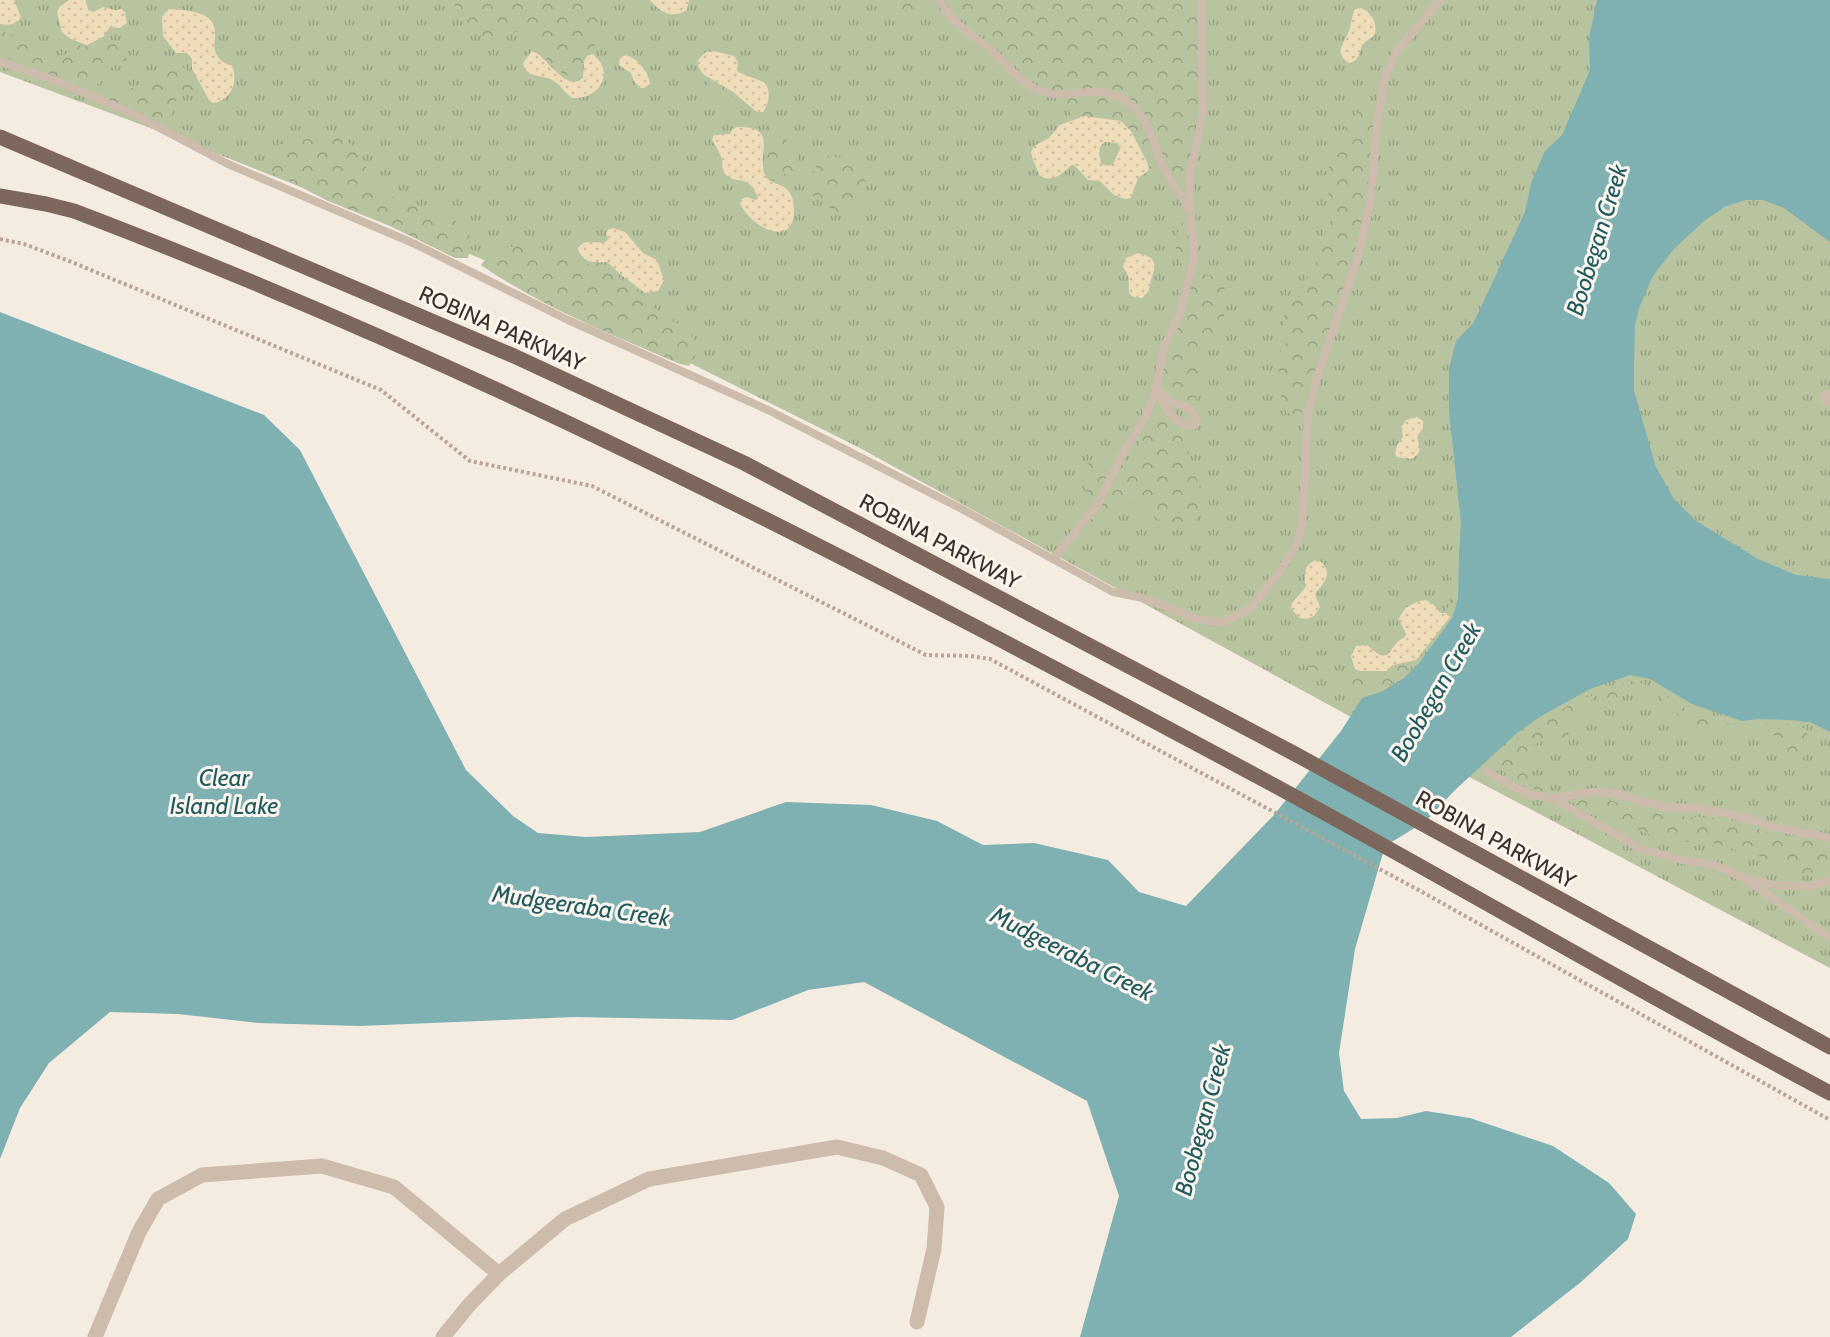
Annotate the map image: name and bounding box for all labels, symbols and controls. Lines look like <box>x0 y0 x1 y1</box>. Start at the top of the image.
water label: Boobegan Creek <box>1560 160 1633 319</box>
street label: ROBINA PARKWAY <box>415 280 589 377</box>
street label: ROBINA PARKWAY <box>855 488 1025 596</box>
water label: Boobegan Creek <box>1384 616 1487 767</box>
water label: Clear Island Lake <box>170 763 278 820</box>
street label: ROBINA PARKWAY <box>1411 784 1581 895</box>
water label: Mudgeeraba Creek <box>490 879 672 932</box>
water label: Mudgeeraba Creek <box>985 900 1159 1007</box>
water label: Boobegan Creek <box>1168 1040 1237 1199</box>

